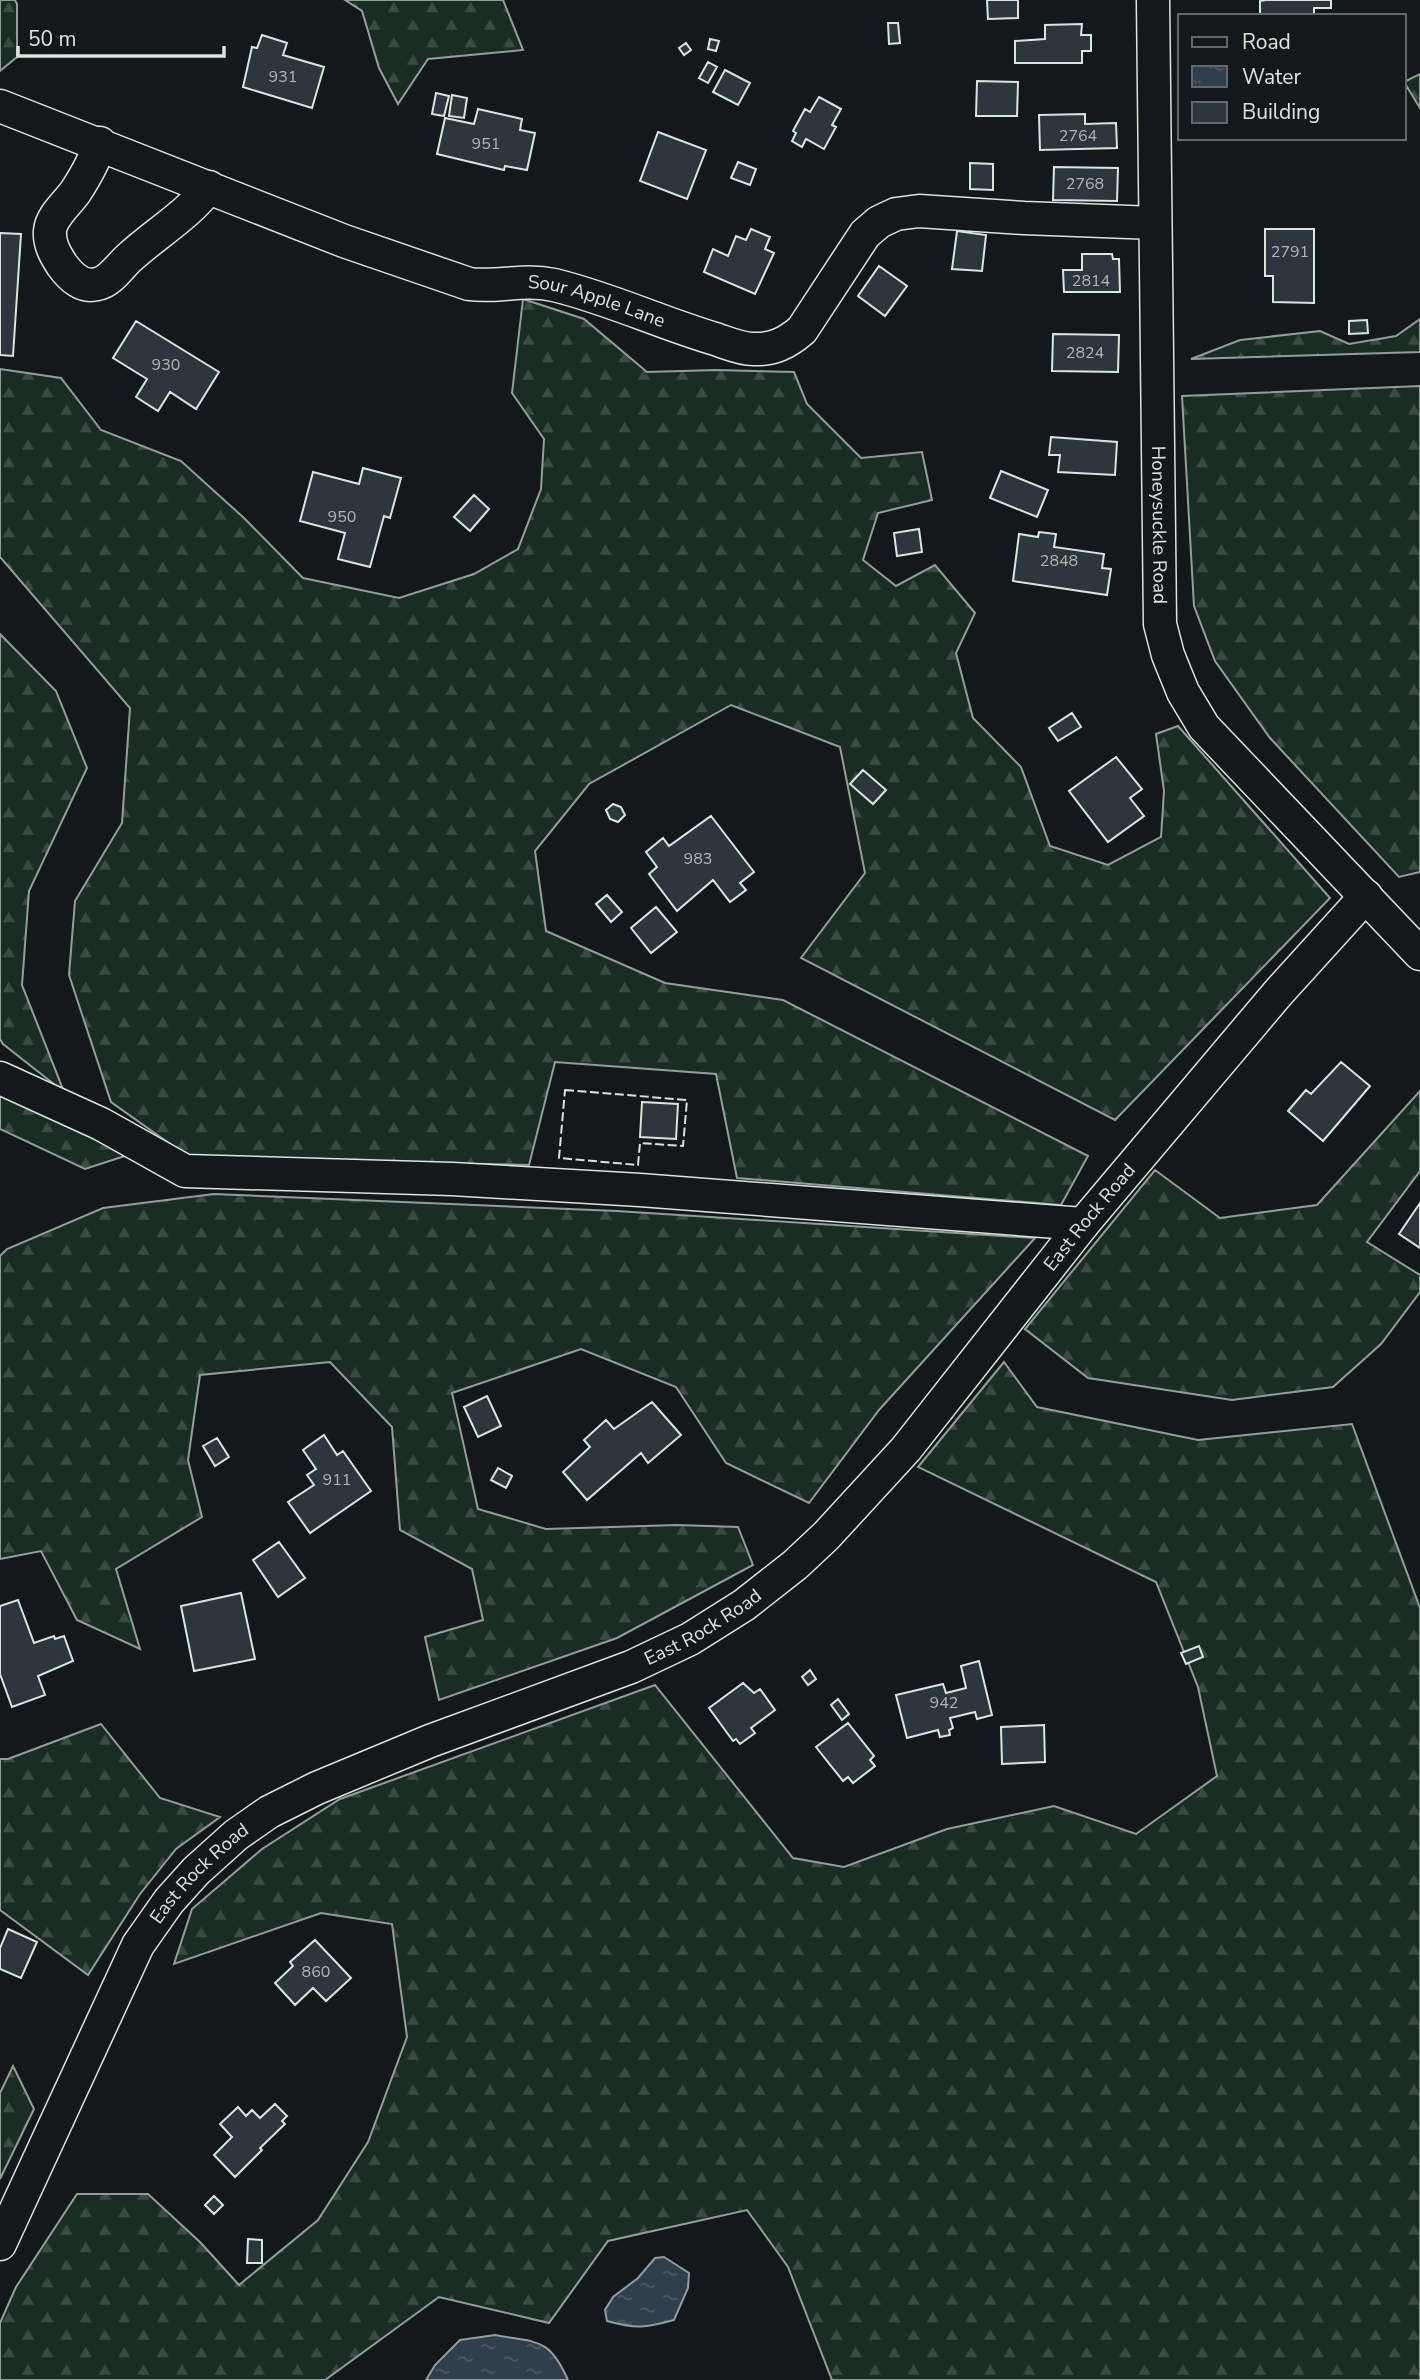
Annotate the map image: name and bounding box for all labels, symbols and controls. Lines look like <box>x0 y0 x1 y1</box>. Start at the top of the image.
scale bar <box>18 14 224 58</box>
legend <box>1178 14 1406 140</box>
text: 50 m <box>28 25 77 53</box>
text: Road <box>1242 28 1291 56</box>
text: Water <box>1242 63 1301 91</box>
house number: 931 <box>269 66 297 88</box>
text: Building <box>1242 98 1320 126</box>
house number: 2764 <box>1059 125 1098 147</box>
house number: 951 <box>472 133 500 155</box>
house number: 2768 <box>1066 173 1104 195</box>
house number: 2791 <box>1271 241 1309 263</box>
street label: Sour Apple Lane <box>527 269 669 334</box>
house number: 2814 <box>1072 270 1111 292</box>
house number: 2824 <box>1066 342 1105 364</box>
house number: 930 <box>152 354 180 376</box>
street label: Honeysuckle Road <box>1145 446 1173 604</box>
house number: 950 <box>328 506 356 528</box>
house number: 2848 <box>1040 550 1078 572</box>
house number: 983 <box>684 848 712 870</box>
street label: East Rock Road <box>1038 1158 1142 1277</box>
house number: 911 <box>323 1469 351 1491</box>
street label: East Rock Road <box>640 1583 767 1672</box>
house number: 942 <box>930 1692 958 1714</box>
street label: East Rock Road <box>144 1817 254 1929</box>
house number: 860 <box>302 1961 330 1983</box>

